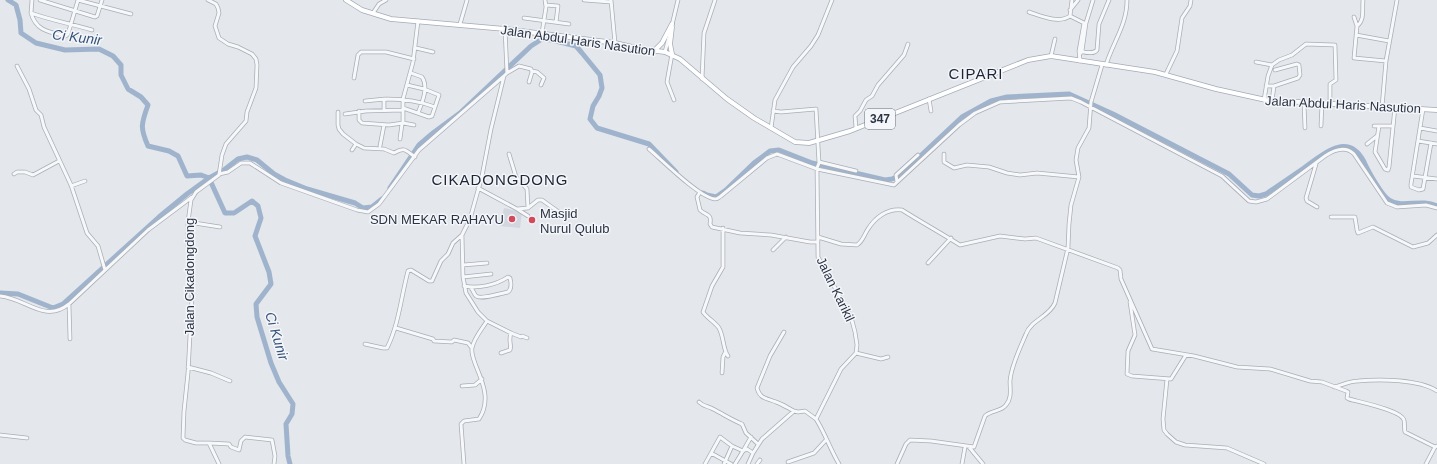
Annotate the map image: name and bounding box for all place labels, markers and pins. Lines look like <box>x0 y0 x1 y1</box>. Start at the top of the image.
place label: Masjid Nurul Qulub <box>540 206 609 236</box>
place label: SDN MEKAR RAHAYU <box>370 212 504 227</box>
marker: SDN MEKAR RAHAYU <box>507 214 517 224</box>
marker: Masjid Nurul Qulub <box>527 215 537 225</box>

